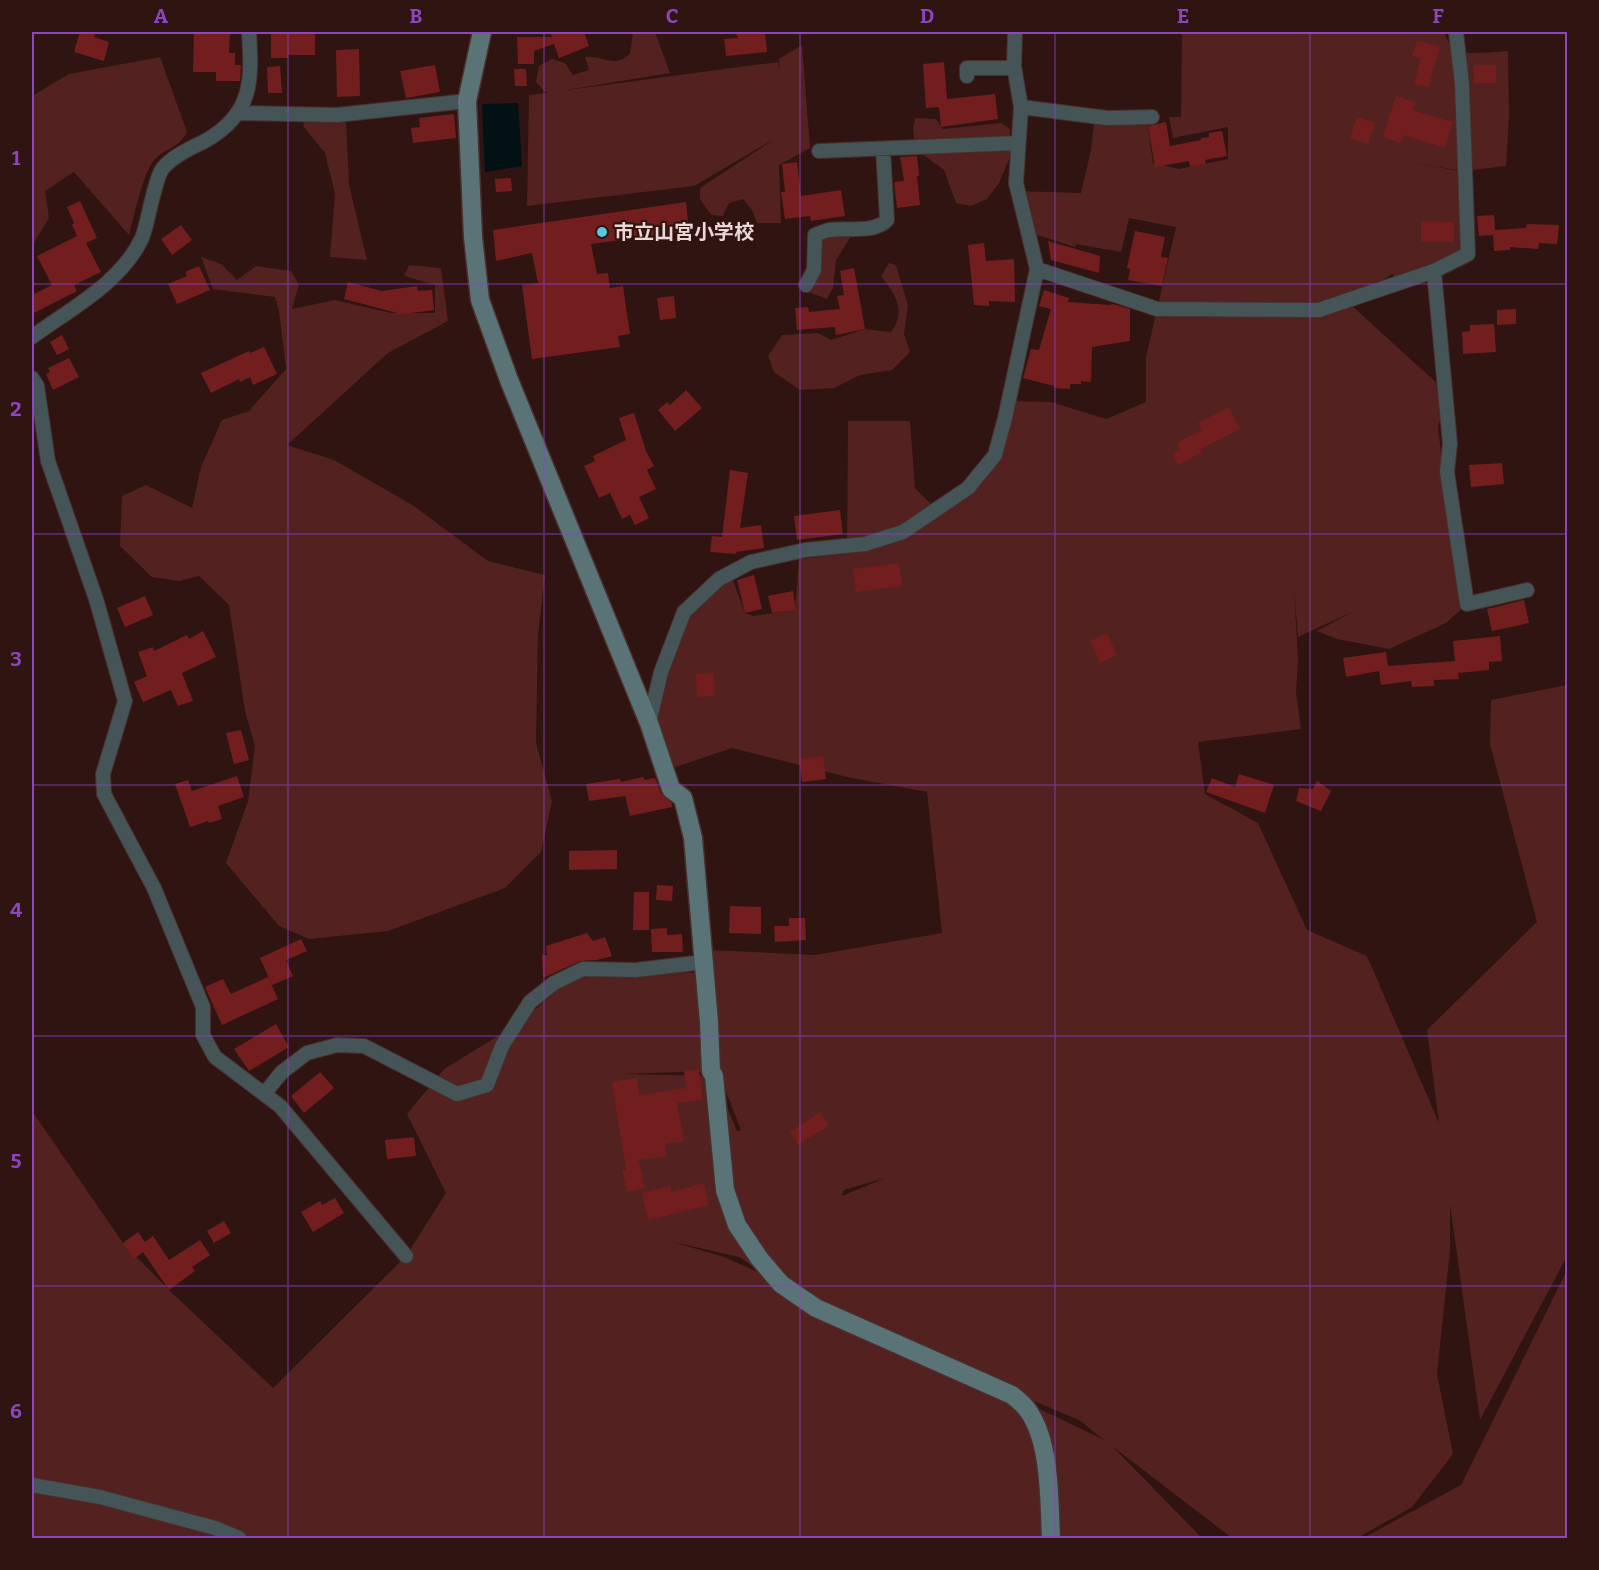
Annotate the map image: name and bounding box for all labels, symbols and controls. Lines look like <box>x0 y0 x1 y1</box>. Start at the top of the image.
text: A <box>154 4 169 28</box>
text: B <box>410 4 423 28</box>
text: C <box>666 4 678 28</box>
text: D <box>920 4 934 28</box>
text: E <box>1177 4 1189 28</box>
text: F <box>1432 4 1444 28</box>
text: 1 <box>12 146 21 170</box>
place label: 市立山宮小学校 <box>614 220 754 244</box>
marker: 市立山宮小学校 <box>595 225 609 239</box>
text: 2 <box>10 397 22 421</box>
text: 3 <box>10 647 22 671</box>
text: 4 <box>10 898 22 922</box>
text: 5 <box>11 1149 22 1173</box>
text: 6 <box>10 1399 22 1423</box>

